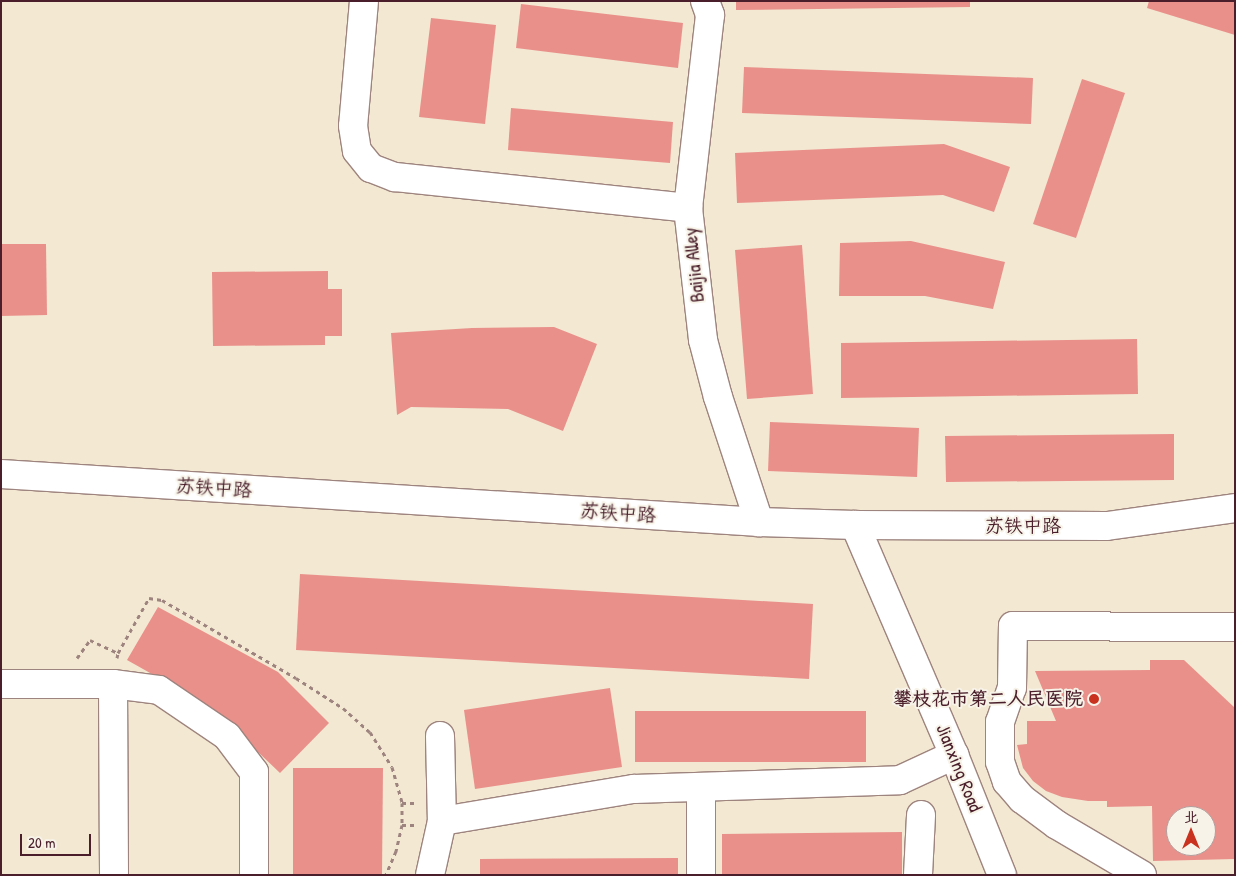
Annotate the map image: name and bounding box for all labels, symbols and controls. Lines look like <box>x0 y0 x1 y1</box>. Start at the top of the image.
street label: Baijia Alley <box>679 227 709 303</box>
street label: 苏铁中路 <box>175 474 253 502</box>
street label: 苏铁中路 <box>579 499 657 527</box>
street label: 苏铁中路 <box>985 515 1061 537</box>
place label: 攀枝花市第二人民医院 <box>893 688 1083 710</box>
marker: 攀枝花市第二人民医院 <box>1087 692 1101 706</box>
street label: Jianxing Road <box>931 721 987 815</box>
north arrow <box>1166 806 1216 856</box>
text: 北 <box>1184 807 1198 826</box>
scale bar <box>22 824 94 856</box>
text: 20 m <box>28 832 55 853</box>

